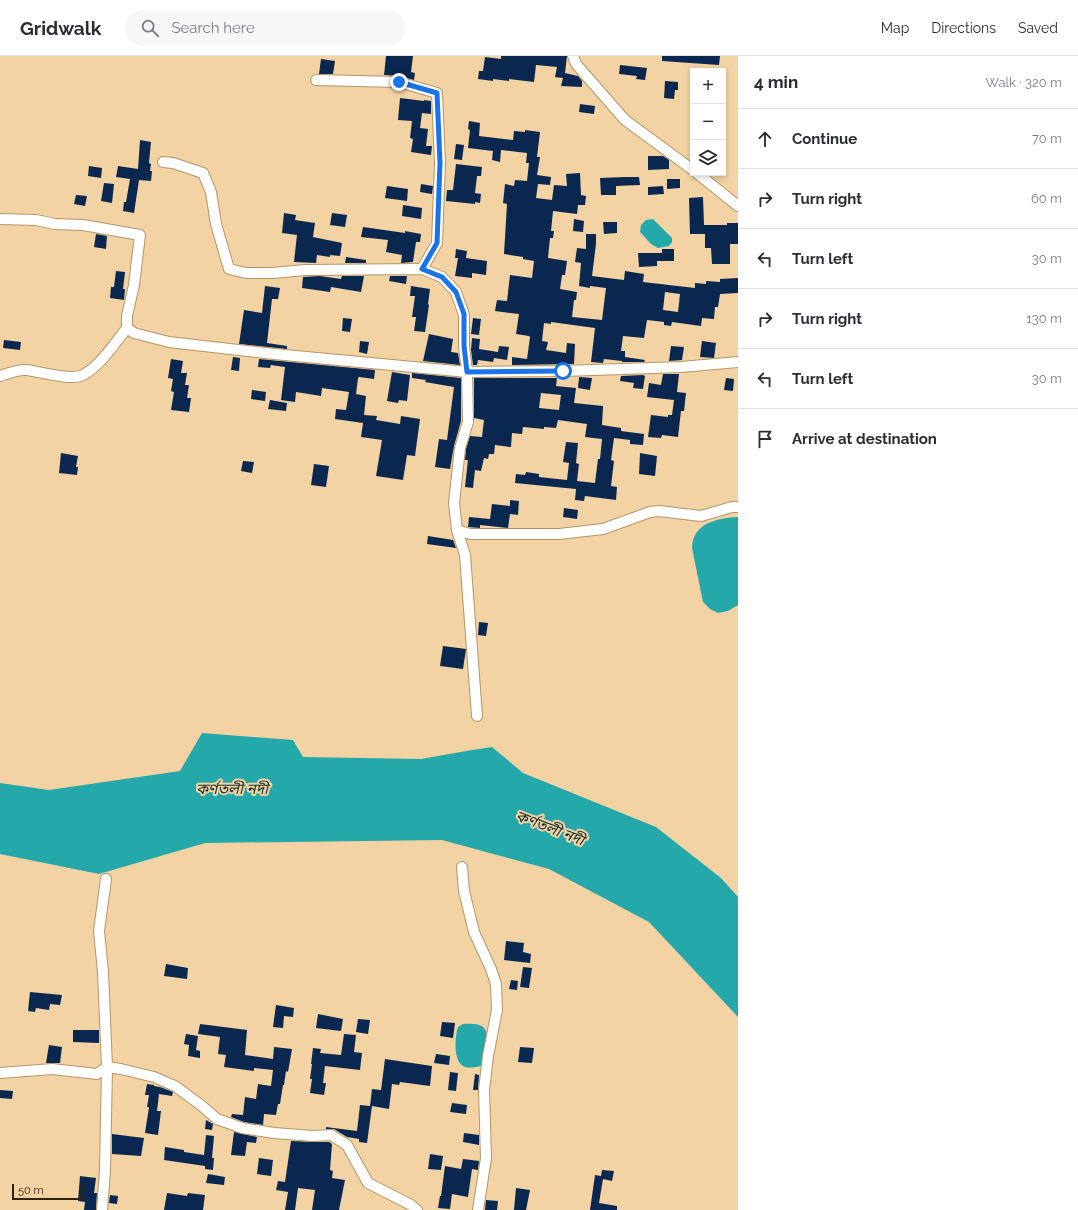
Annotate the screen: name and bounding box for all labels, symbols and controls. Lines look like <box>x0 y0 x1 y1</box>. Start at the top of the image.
search box <box>125 10 405 46</box>
text: Gridwalk <box>20 17 101 39</box>
icon: search <box>139 17 161 39</box>
text: Search here <box>171 19 255 37</box>
text: Map <box>881 20 909 36</box>
text: Directions <box>931 20 996 36</box>
text: Saved <box>1018 20 1058 36</box>
map controls <box>690 68 726 176</box>
button: + <box>690 68 726 104</box>
text: 4 min <box>754 72 798 92</box>
route end <box>390 73 408 91</box>
text: Walk · 320 m <box>986 75 1062 90</box>
button: − <box>690 104 726 140</box>
icon: ahead <box>754 128 776 150</box>
text: Continue <box>792 130 857 148</box>
text: 70 m <box>1032 131 1062 146</box>
button: layers <box>690 140 726 176</box>
icon: right <box>754 188 776 210</box>
text: Turn right <box>792 190 862 208</box>
text: 60 m <box>1031 191 1062 206</box>
icon: left <box>754 248 776 270</box>
text: Turn left <box>792 250 853 268</box>
text: 30 m <box>1032 251 1062 266</box>
icon: right <box>754 308 776 330</box>
text: Turn right <box>792 310 862 328</box>
text: 130 m <box>1026 311 1062 326</box>
route start <box>554 362 572 380</box>
icon: left <box>754 368 776 390</box>
text: Turn left <box>792 370 853 388</box>
text: 30 m <box>1032 371 1062 386</box>
icon: arrive <box>754 428 776 450</box>
text: Arrive at destination <box>792 430 937 448</box>
water label: কর্ণতলী নদী <box>196 780 271 798</box>
water label: কর্ণতলী নদী <box>513 807 590 850</box>
scale bar <box>12 1182 83 1201</box>
text: 50 m <box>18 1184 44 1197</box>

